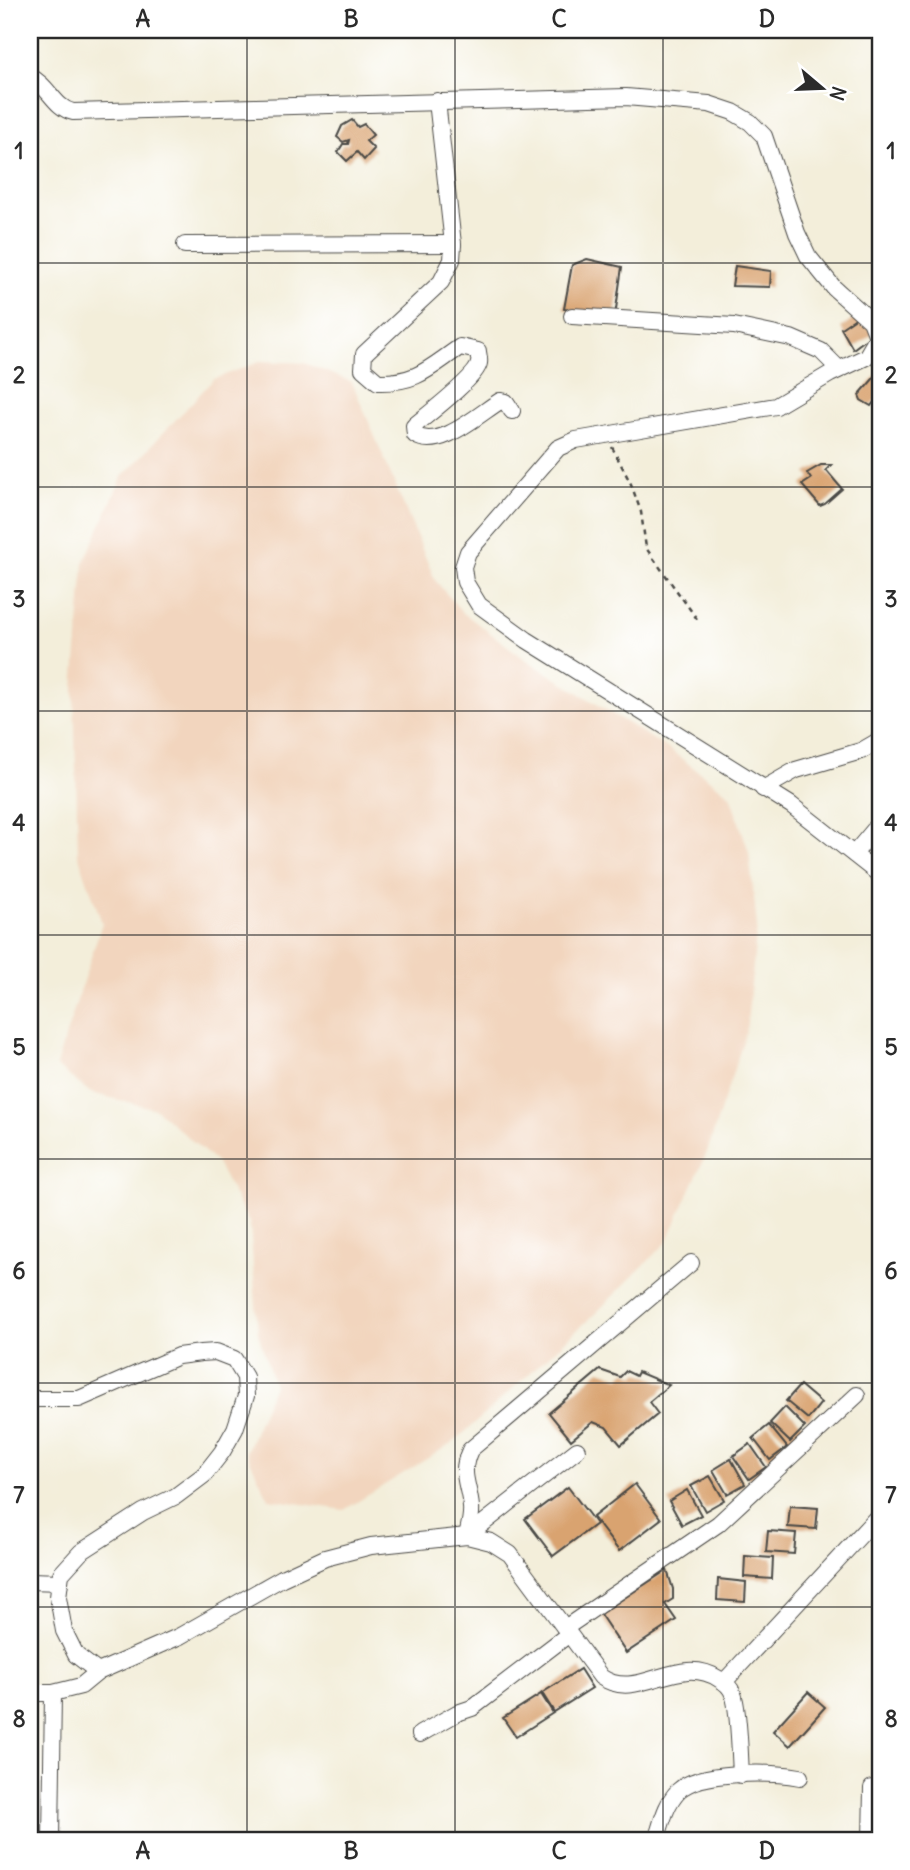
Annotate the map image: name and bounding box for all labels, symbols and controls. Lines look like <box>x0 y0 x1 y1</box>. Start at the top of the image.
text: A <box>136 4 151 33</box>
text: B <box>343 4 359 33</box>
text: C <box>551 4 567 33</box>
text: D <box>759 4 775 33</box>
north arrow <box>788 52 858 122</box>
text: N <box>825 83 852 104</box>
text: 1 <box>14 136 24 165</box>
text: 1 <box>886 136 896 165</box>
text: 2 <box>13 360 26 389</box>
text: 2 <box>885 360 898 389</box>
text: 3 <box>12 584 26 613</box>
text: 3 <box>884 584 898 613</box>
text: 4 <box>12 808 26 837</box>
text: 4 <box>884 808 898 837</box>
text: 5 <box>12 1032 26 1061</box>
text: 5 <box>884 1032 898 1061</box>
text: 6 <box>12 1256 26 1285</box>
text: 6 <box>884 1256 898 1285</box>
text: 7 <box>13 1480 25 1509</box>
text: 7 <box>885 1480 897 1509</box>
text: 8 <box>12 1704 26 1733</box>
text: 8 <box>884 1704 898 1733</box>
text: A <box>136 1836 151 1865</box>
text: B <box>343 1836 359 1865</box>
text: C <box>551 1836 567 1865</box>
text: D <box>759 1836 775 1865</box>

